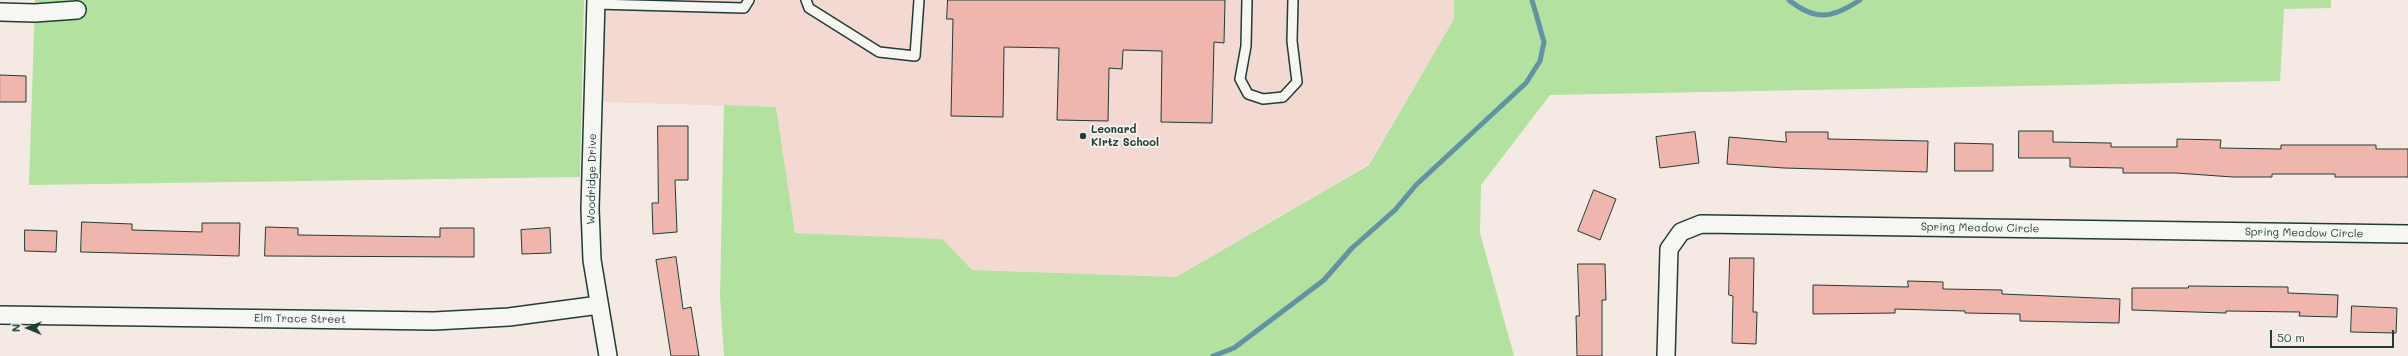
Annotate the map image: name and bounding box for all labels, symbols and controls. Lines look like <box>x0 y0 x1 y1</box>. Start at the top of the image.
place label: Leonard Kirtz School <box>1091 123 1159 149</box>
marker: Leonard Kirtz School <box>1078 131 1088 141</box>
street label: Woodridge Drive <box>585 133 599 225</box>
street label: Spring Meadow Circle <box>1921 220 2039 236</box>
street label: Spring Meadow Circle <box>2245 225 2363 241</box>
north arrow <box>8 308 48 348</box>
street label: Elm Trace Street <box>254 312 346 326</box>
scale bar <box>2272 322 2396 348</box>
text: N <box>8 323 23 332</box>
text: 50 m <box>2277 329 2305 345</box>

